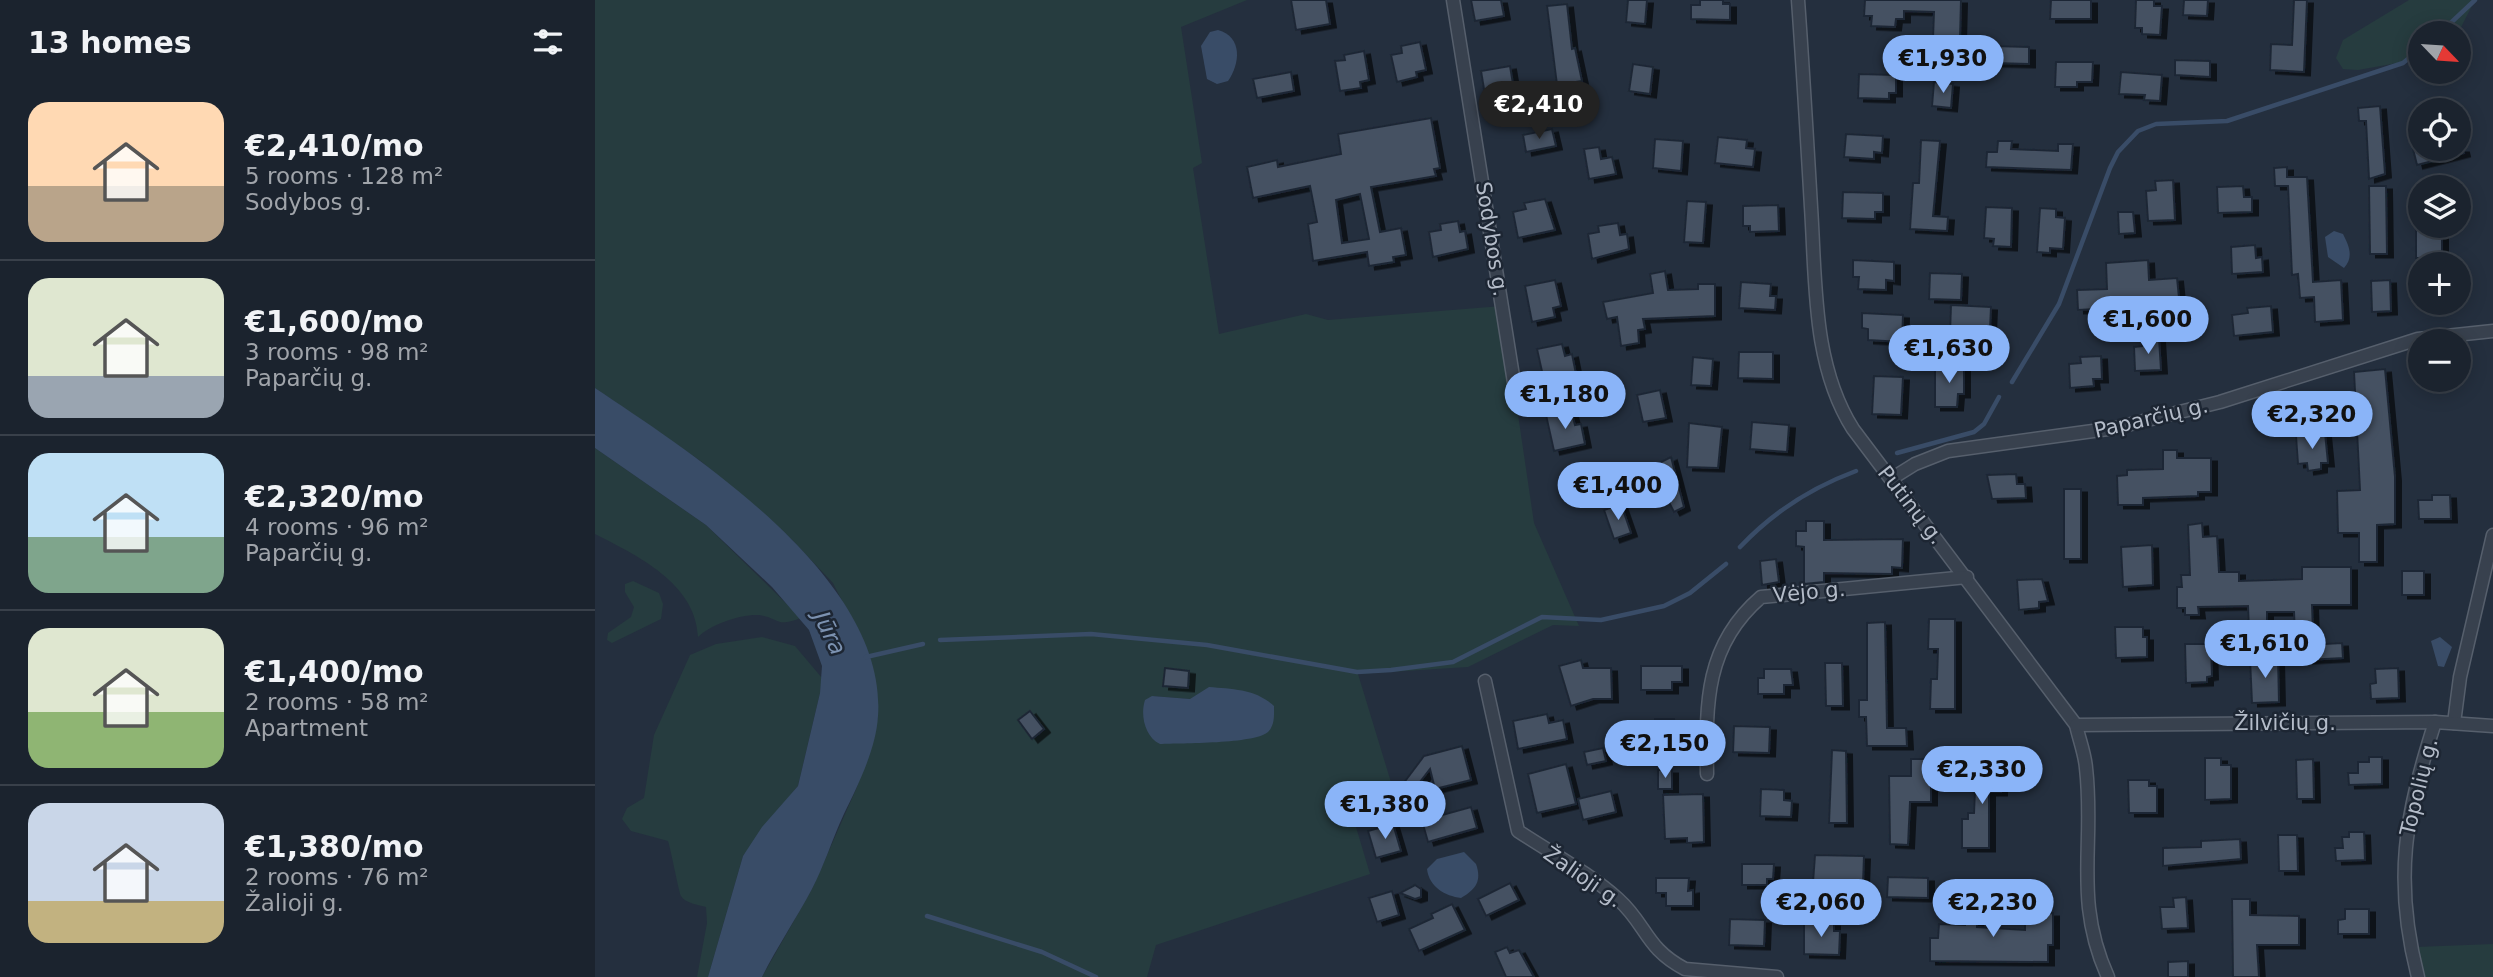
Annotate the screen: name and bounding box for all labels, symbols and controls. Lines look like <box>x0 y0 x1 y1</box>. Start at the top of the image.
north arrow <box>2408 21 2471 84</box>
map controls <box>2408 21 2471 392</box>
icon: filters <box>529 23 567 61</box>
text: 13 homes <box>28 25 192 60</box>
pin: €1,930 <box>1886 36 2000 95</box>
text: €1,930 <box>1899 45 1987 71</box>
pin: €2,410 <box>1482 82 1596 141</box>
text: €2,410 <box>1495 91 1583 117</box>
button: locate <box>2408 98 2471 161</box>
text: €2,410/mo <box>245 128 424 163</box>
icon: home <box>84 130 168 214</box>
text: 5 rooms · 128 m² <box>245 163 443 189</box>
button: layers <box>2408 175 2471 238</box>
street label: Sodybos g. <box>1471 180 1513 298</box>
text: Sodybos g. <box>245 189 372 215</box>
button: + <box>2408 252 2471 315</box>
pin: €1,600 <box>2091 296 2205 356</box>
text: €1,600/mo <box>245 304 424 339</box>
icon: home <box>84 306 168 390</box>
text: €1,600 <box>2104 306 2192 332</box>
pin: €1,630 <box>1892 326 2006 385</box>
button: − <box>2408 329 2471 392</box>
text: €1,630 <box>1905 335 1993 361</box>
text: 3 rooms · 98 m² <box>245 339 429 365</box>
text: Paparčių g. <box>245 365 372 391</box>
pin: €1,180 <box>1508 372 1622 431</box>
text: €1,180 <box>1521 381 1609 407</box>
pin: €2,320 <box>2255 392 2369 451</box>
street label: Paparčių g. <box>2092 393 2210 443</box>
text: €2,320 <box>2268 401 2356 427</box>
street label: Putinų g. <box>1873 461 1949 549</box>
pin: €1,400 <box>1561 462 1675 522</box>
text: €1,400 <box>1574 472 1662 498</box>
text: €2,320/mo <box>245 479 424 514</box>
icon: home <box>84 481 168 565</box>
text: 4 rooms · 96 m² <box>245 514 429 540</box>
text: Paparčių g. <box>245 540 372 566</box>
street label: Vėjo g. <box>1772 577 1846 607</box>
water label: Jūra <box>807 604 852 659</box>
pin: €1,610 <box>2208 620 2322 680</box>
text: €1,610 <box>2221 630 2309 656</box>
text: €1,400/mo <box>245 654 424 689</box>
icon: home <box>84 656 168 740</box>
text: 2 rooms · 58 m² <box>245 689 429 715</box>
street label: Žilvičių g. <box>2234 710 2336 735</box>
text: Apartment <box>245 715 368 741</box>
pin: €2,150 <box>1608 720 1722 780</box>
text: €2,150 <box>1621 730 1709 756</box>
street label: Topolių g. <box>2395 736 2443 839</box>
pin: €2,330 <box>1925 746 2039 806</box>
text: €2,330 <box>1938 756 2026 782</box>
pin: €1,380 <box>1328 782 1442 841</box>
text: €1,380 <box>1341 791 1429 817</box>
text: €1,380/mo <box>245 829 424 864</box>
icon: home <box>84 831 168 915</box>
street label: Žalioji g. <box>1539 841 1627 913</box>
text: 2 rooms · 76 m² <box>245 864 429 890</box>
pin: €2,060 <box>1764 880 1878 939</box>
pin: €2,230 <box>1936 880 2050 939</box>
text: €2,060 <box>1777 889 1865 915</box>
text: €2,230 <box>1949 889 2037 915</box>
text: Žalioji g. <box>245 890 344 916</box>

